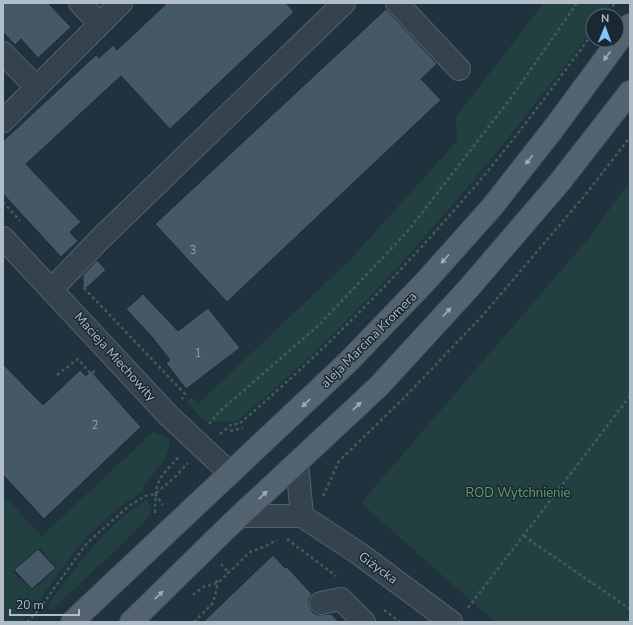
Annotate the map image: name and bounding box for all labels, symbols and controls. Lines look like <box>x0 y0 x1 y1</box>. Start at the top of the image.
north arrow <box>585 8 625 48</box>
text: N <box>601 11 609 26</box>
one-way arrow <box>603 51 611 61</box>
one-way arrow <box>524 154 533 165</box>
house number: 3 <box>190 243 196 258</box>
one-way arrow <box>441 255 450 264</box>
street label: aleja Marcina Kromera <box>317 288 421 392</box>
one-way arrow <box>442 307 452 317</box>
street label: Macieja Miechowity <box>70 309 160 406</box>
house number: 1 <box>195 346 201 361</box>
one-way arrow <box>301 398 311 408</box>
one-way arrow <box>352 401 362 411</box>
house number: 2 <box>92 418 98 433</box>
park label: ROD Wytchnienie <box>466 484 571 502</box>
one-way arrow <box>258 490 268 500</box>
street label: Giżycka <box>355 548 401 588</box>
one-way arrow <box>154 590 164 600</box>
scale bar <box>10 591 79 617</box>
text: 20 m <box>16 597 44 613</box>

